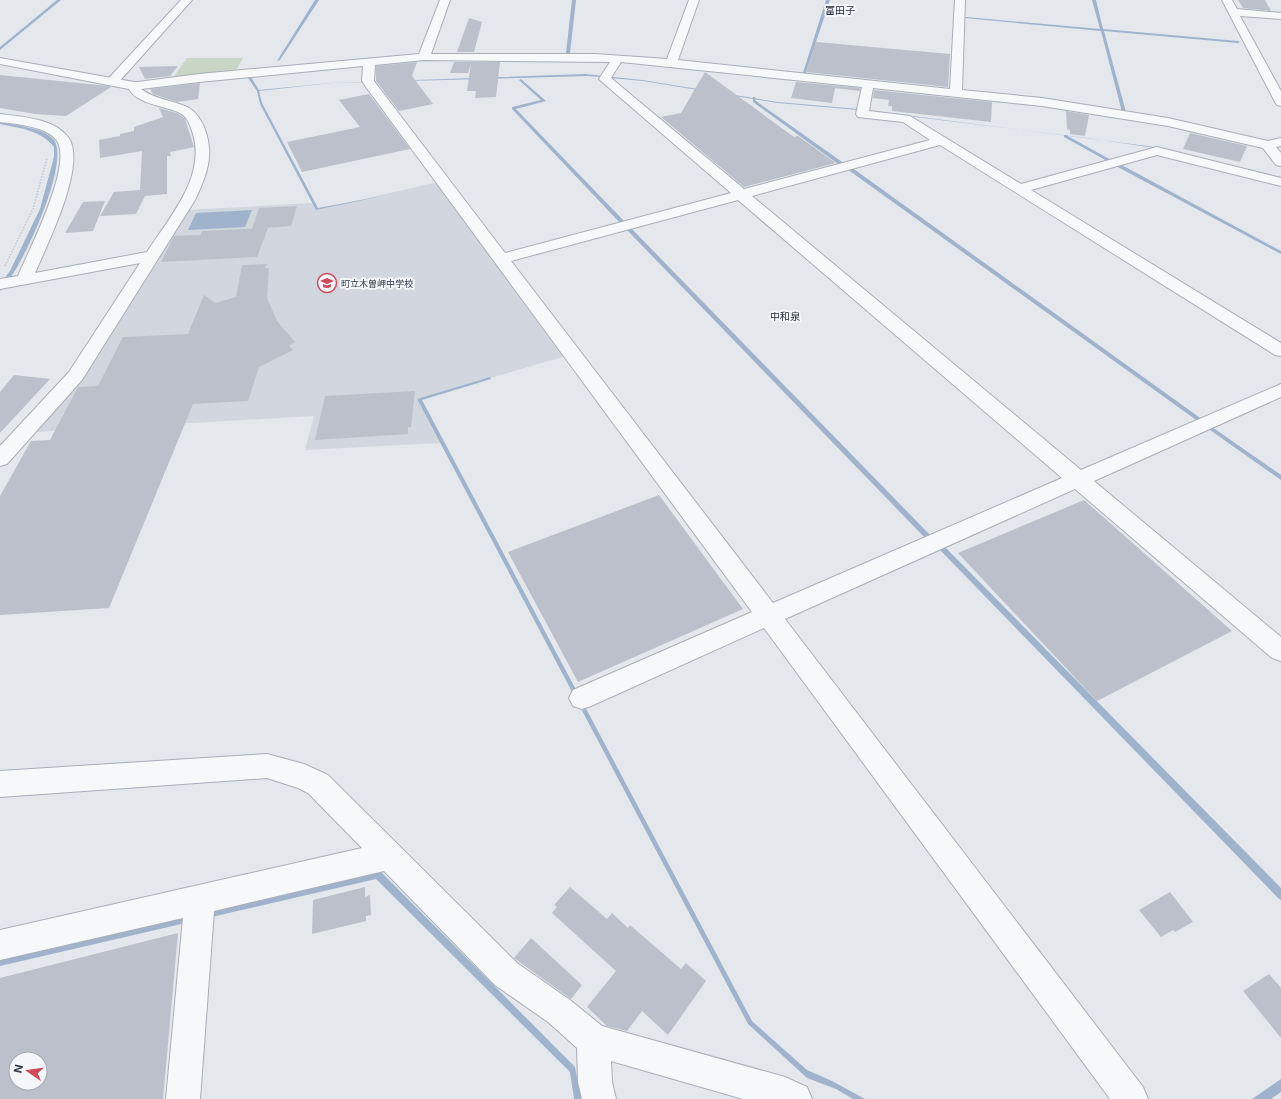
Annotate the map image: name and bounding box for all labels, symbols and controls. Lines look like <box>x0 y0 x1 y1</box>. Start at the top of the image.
district label: 富田子 <box>825 4 855 16</box>
school or university icon: 町立木曽岬中学校 <box>316 272 338 294</box>
place label: 町立木曽岬中学校 <box>341 278 413 289</box>
district label: 中和泉 <box>770 310 801 322</box>
north arrow <box>8 1051 48 1091</box>
text: N <box>10 1063 26 1074</box>

